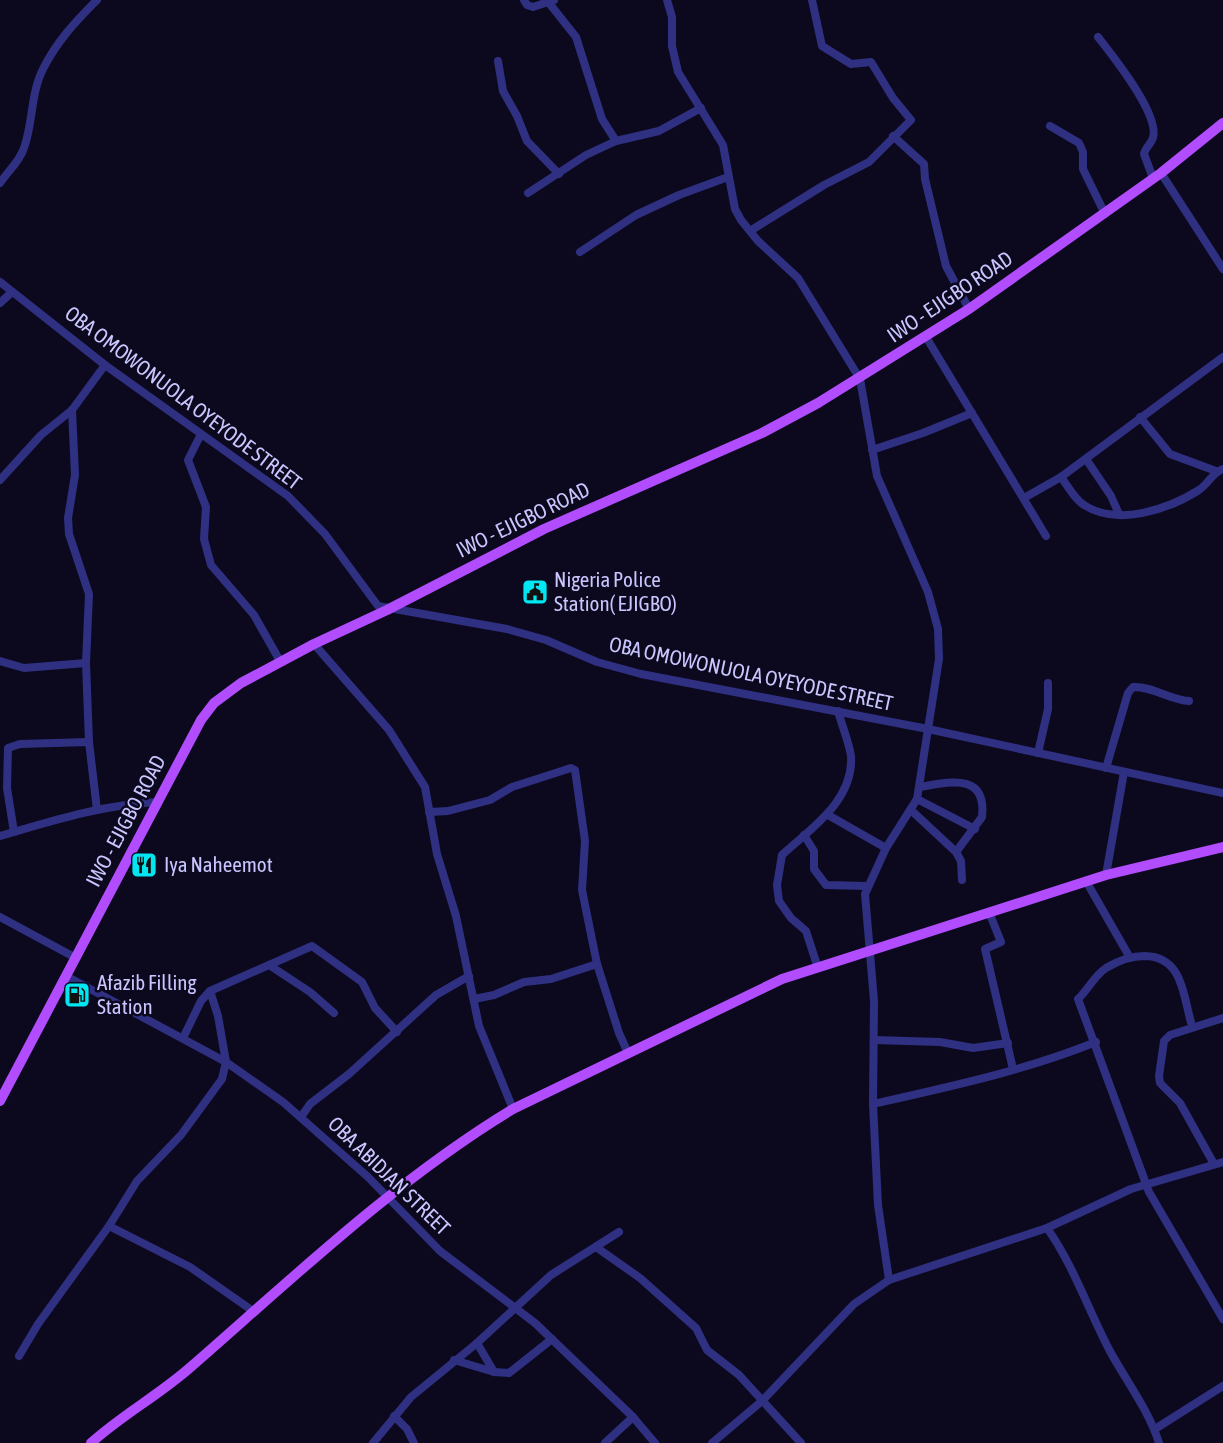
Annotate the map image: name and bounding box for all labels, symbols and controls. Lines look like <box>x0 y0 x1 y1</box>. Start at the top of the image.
street label: IWO - EJIGBO ROAD <box>882 246 1016 347</box>
street label: OBA OMOWONUOLA OYEYODE STREET <box>61 300 306 494</box>
street label: IWO - EJIGBO ROAD <box>452 476 593 562</box>
place label: Nigeria Police Station( EJIGBO) <box>554 567 677 615</box>
public building icon: Nigeria Police Station( EJIGBO) <box>520 577 550 607</box>
street label: OBA OMOWONUOLA OYEYODE STREET <box>607 631 895 715</box>
street label: IWO - EJIGBO ROAD <box>80 751 170 890</box>
restaurant icon: Iya Naheemot <box>129 850 159 880</box>
place label: Iya Naheemot <box>164 852 273 876</box>
place label: Afazib Filling Station <box>97 970 197 1018</box>
fuel station icon: Afazib Filling Station <box>62 980 92 1010</box>
street label: OBA ABIDJAN STREET <box>324 1111 456 1240</box>

